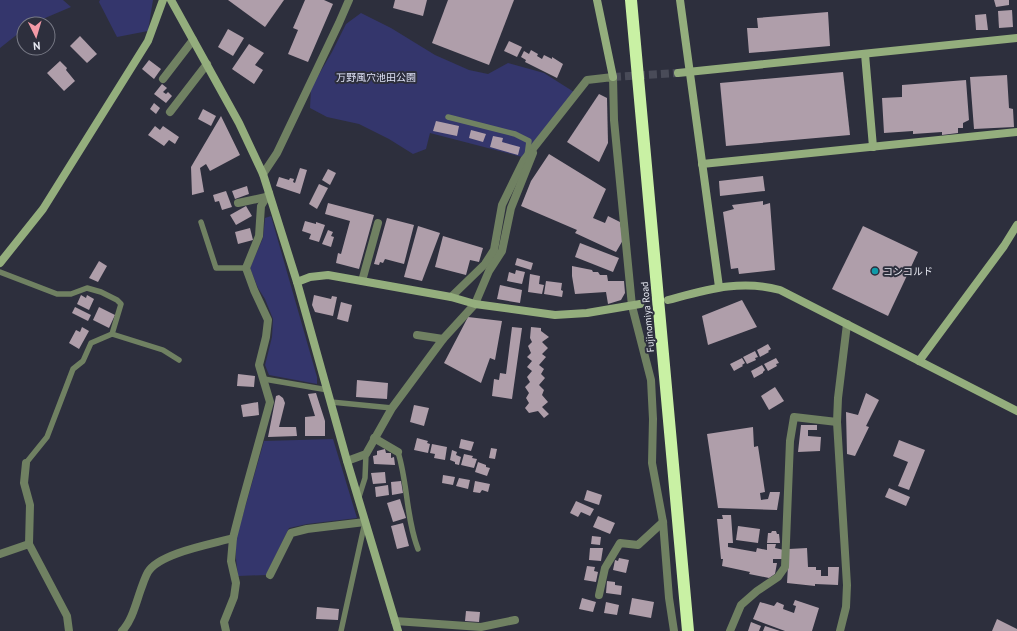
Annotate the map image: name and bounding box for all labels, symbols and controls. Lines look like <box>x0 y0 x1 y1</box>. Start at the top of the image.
north arrow <box>16 16 56 56</box>
text: N <box>33 39 41 53</box>
park label: 万野風穴池田公園 <box>336 71 416 84</box>
place label: コンコルド <box>883 265 933 278</box>
marker: コンコルド <box>870 266 880 276</box>
street label: Fujinomiya Road <box>638 281 657 353</box>

